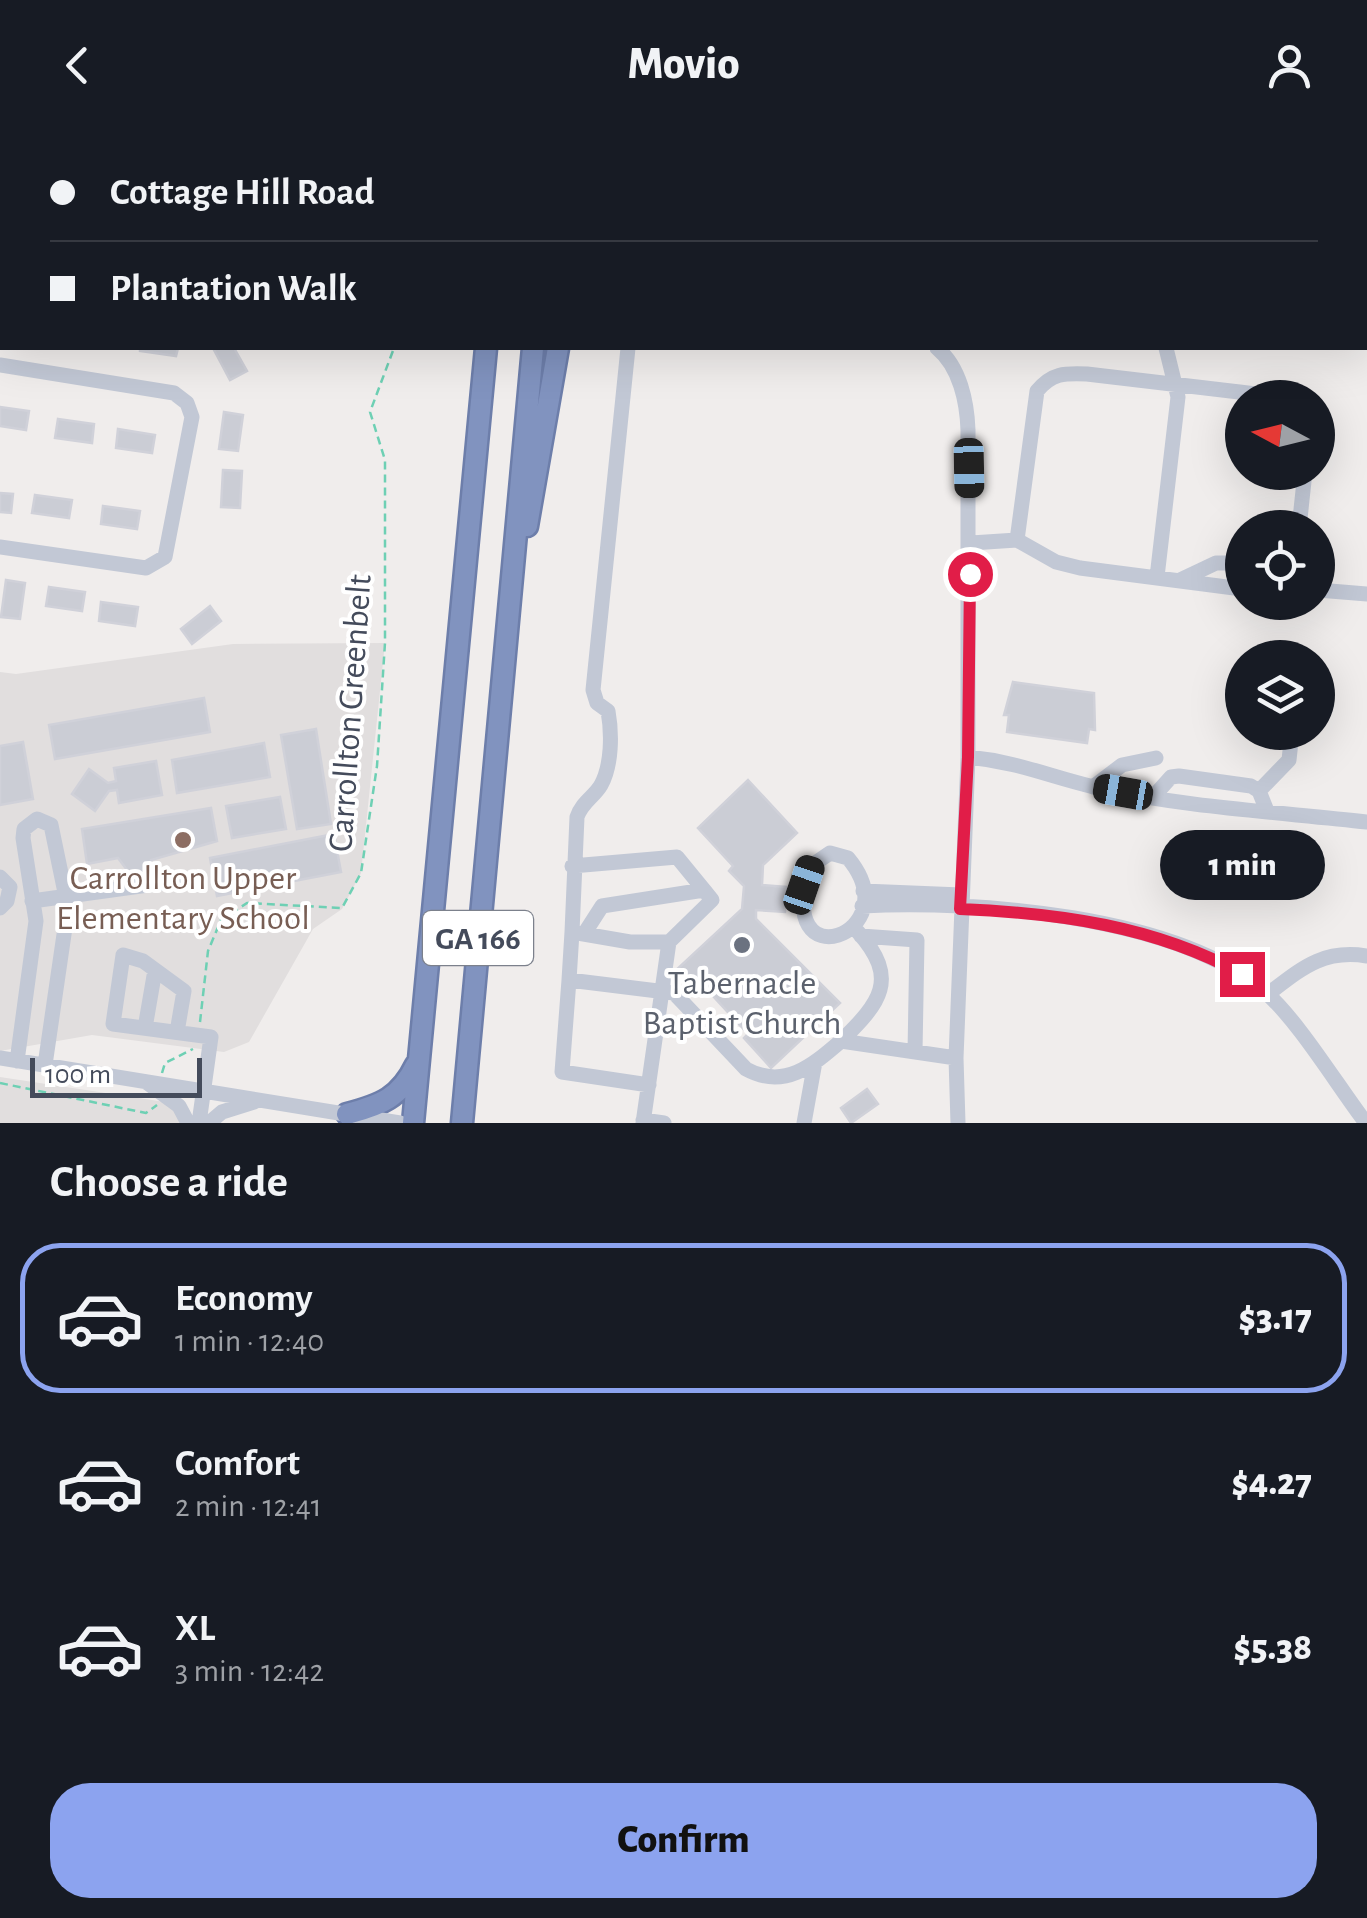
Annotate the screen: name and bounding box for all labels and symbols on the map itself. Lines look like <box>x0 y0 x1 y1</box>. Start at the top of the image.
north arrow <box>1225 380 1335 490</box>
car <box>953 438 985 498</box>
route start <box>948 552 993 597</box>
street label: Carrollton Greenbelt <box>323 573 378 853</box>
car <box>1091 772 1155 812</box>
marker: Carrollton Upper Elementary School <box>172 829 194 851</box>
callout: 1 min <box>1160 829 1324 899</box>
car <box>780 852 828 918</box>
place label: Carrollton Upper Elementary School <box>56 861 310 936</box>
road number: GA 166 <box>423 911 533 965</box>
marker: Tabernacle Baptist Church <box>731 934 753 956</box>
route end <box>1220 952 1265 997</box>
place label: Tabernacle Baptist Church <box>642 966 842 1041</box>
scale bar <box>30 1053 202 1098</box>

